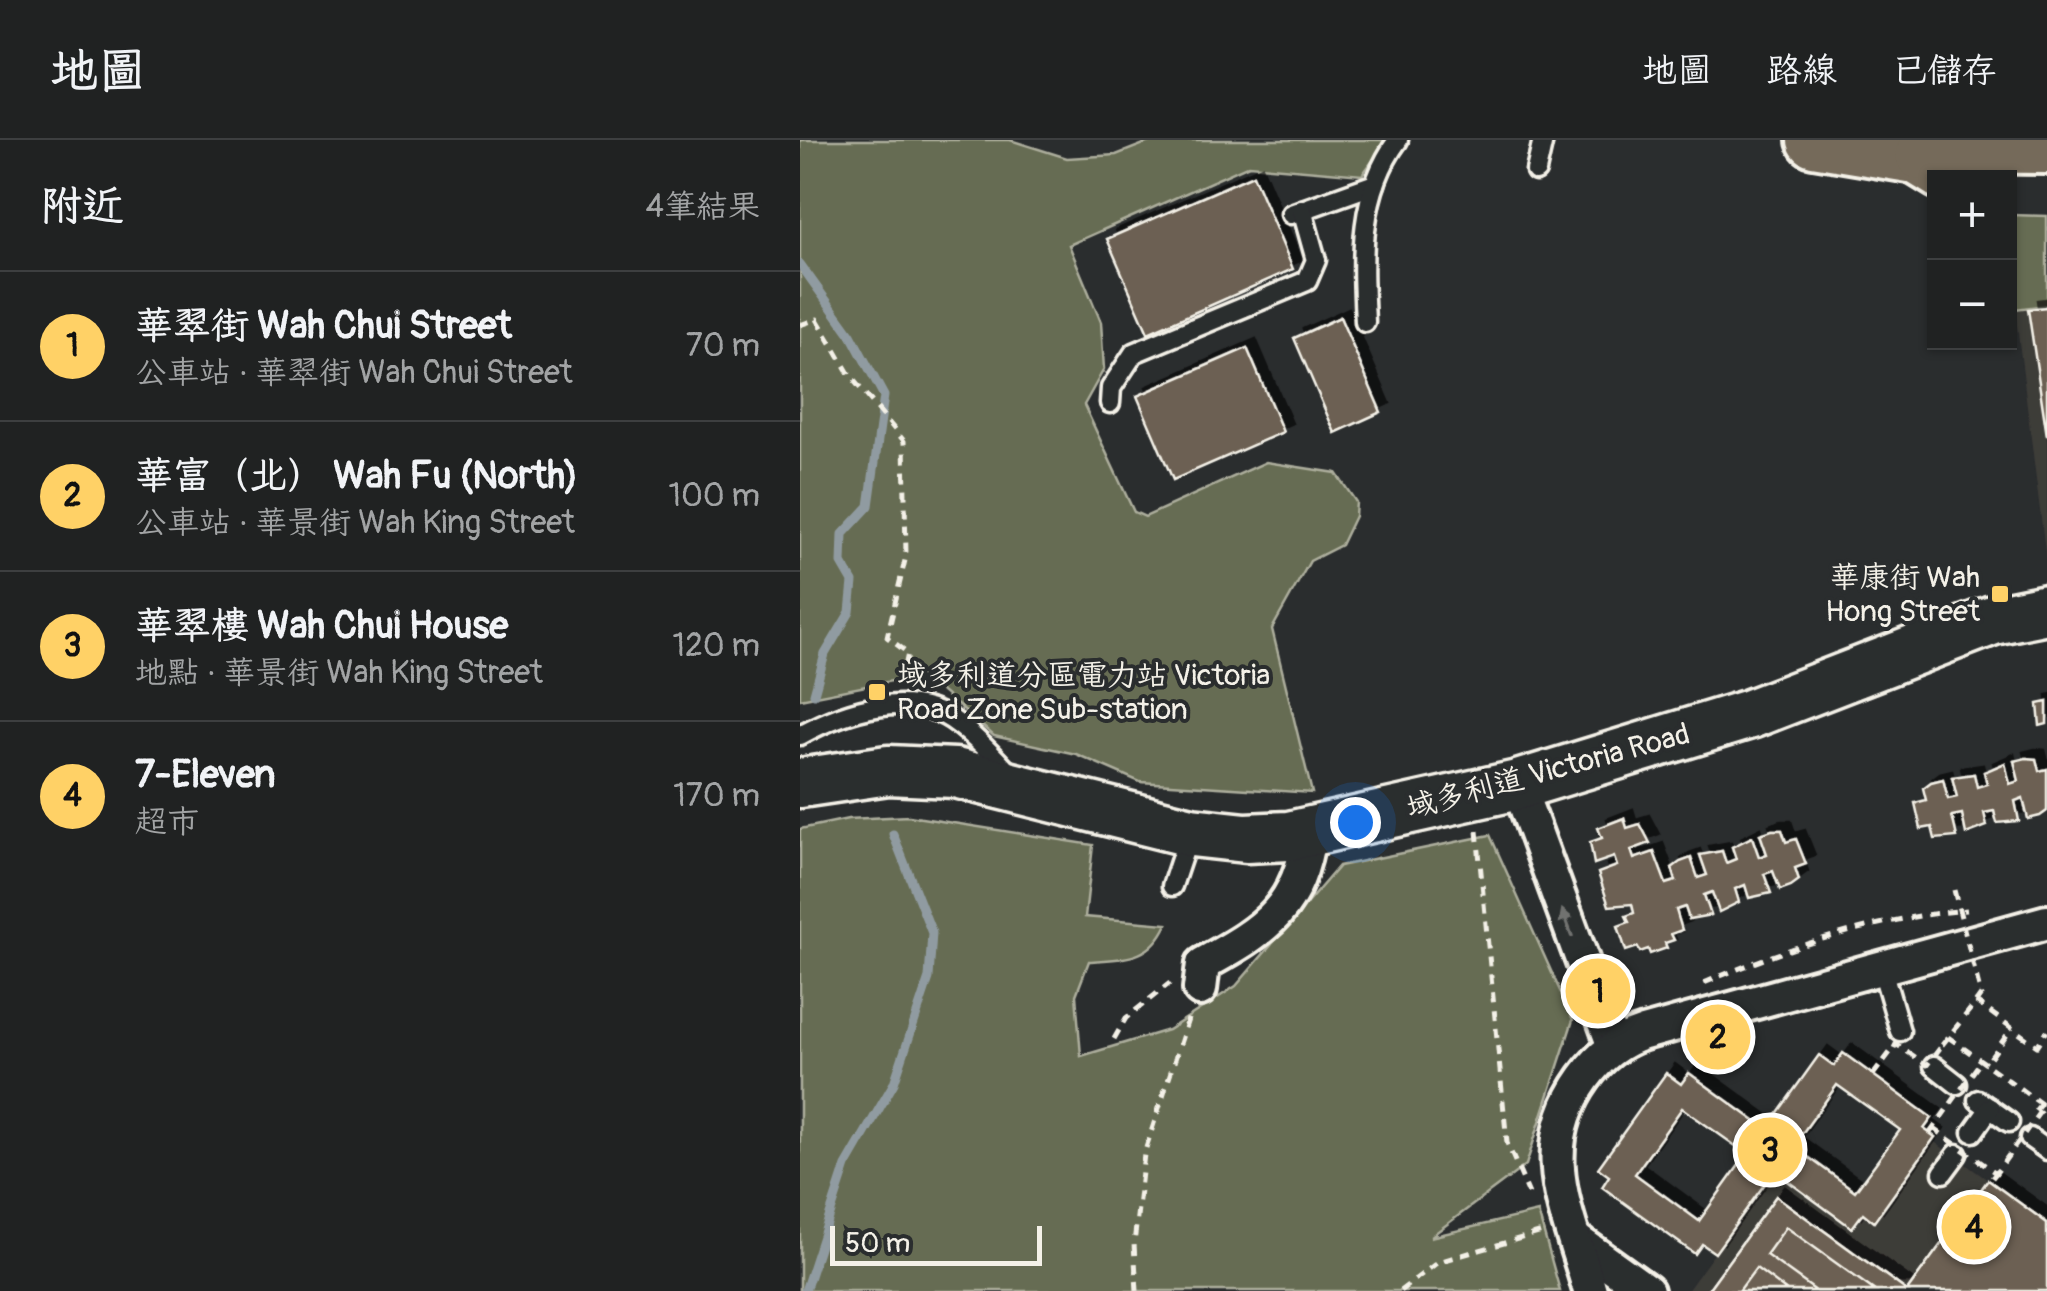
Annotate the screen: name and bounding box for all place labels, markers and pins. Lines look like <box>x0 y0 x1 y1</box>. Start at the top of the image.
place label: 華康街 Wah Hong Street <box>1825 559 1981 630</box>
marker: 華康街 Wah Hong Street <box>1989 583 2011 605</box>
place label: 域多利道分區電力站 Victoria Road Zone Sub-station <box>897 657 1270 728</box>
marker: 域多利道分區電力站 Victoria Road Zone Sub-station <box>866 681 888 703</box>
pin: 1 <box>1566 954 1630 1028</box>
pin: 2 <box>1686 1000 1750 1074</box>
pin: 3 <box>1738 1112 1802 1188</box>
pin: 4 <box>1942 1190 2006 1264</box>

